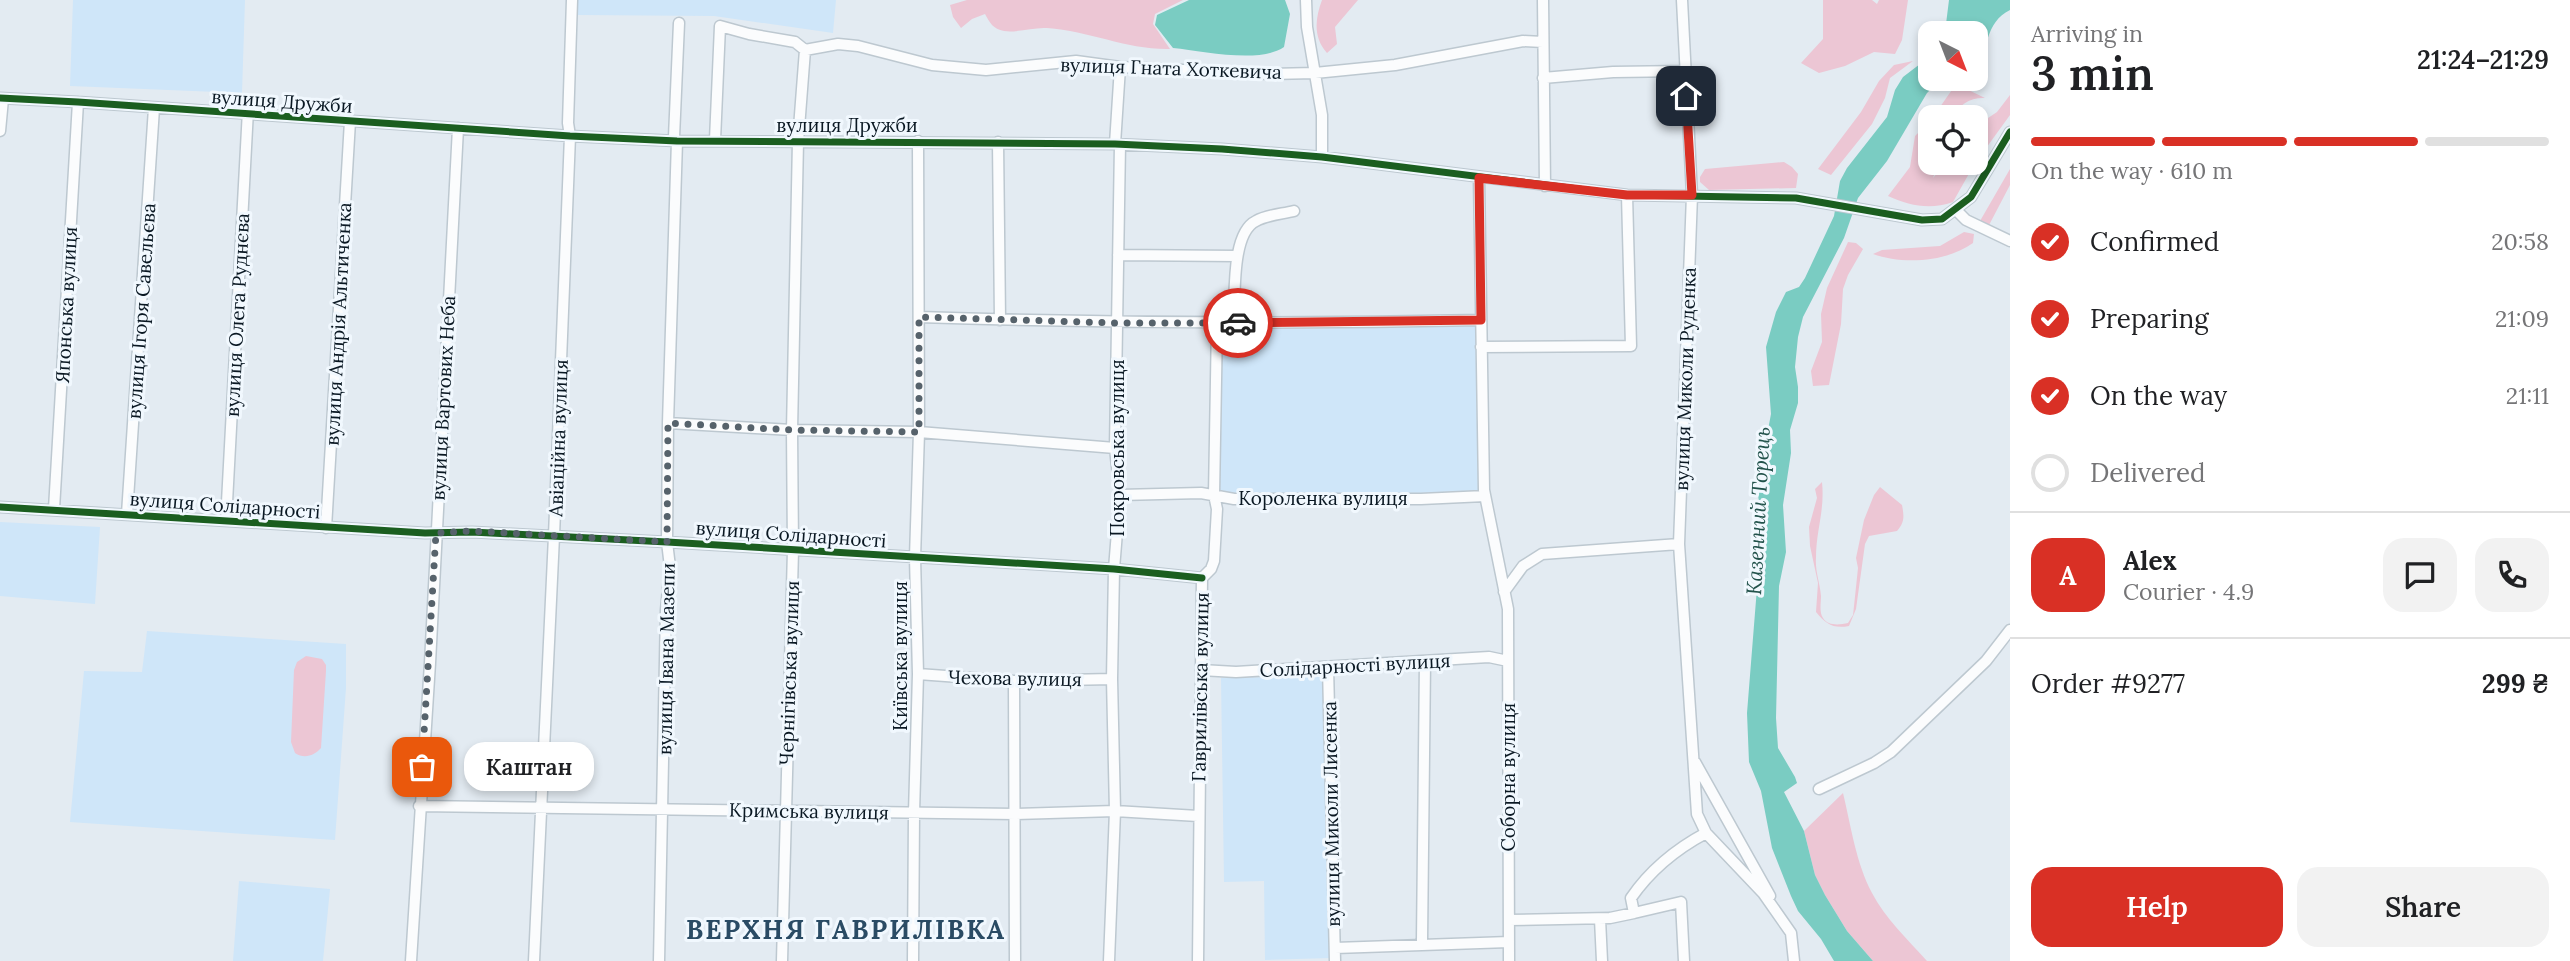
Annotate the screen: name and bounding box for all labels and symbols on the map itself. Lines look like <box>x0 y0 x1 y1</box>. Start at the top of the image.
north arrow <box>1918 21 1988 91</box>
street label: вулиця Гната Хоткевича <box>1060 52 1282 84</box>
pin <box>1656 66 1716 126</box>
street label: вулиця Дружби <box>211 84 353 118</box>
street label: вулиця Дружби <box>776 113 918 137</box>
street label: вулиця Андрія Альтиченка <box>320 201 356 446</box>
street label: вулиця Ігоря Савельєва <box>121 202 161 420</box>
street label: вулиця Олега Руднєва <box>220 212 254 418</box>
street label: Японська вулиця <box>50 226 82 384</box>
street label: вулиця Миколи Руденка <box>1669 267 1701 491</box>
courier <box>1203 288 1273 358</box>
street label: вулиця Вартових Неба <box>426 295 460 501</box>
street label: Авіаційна вулиця <box>543 359 573 518</box>
street label: Покровська вулиця <box>1105 359 1129 537</box>
water label: Казенний Торець <box>1740 426 1776 596</box>
street label: вулиця Солідарності <box>129 486 321 524</box>
street label: Короленка вулиця <box>1238 486 1408 510</box>
street label: вулиця Солідарності <box>695 515 887 553</box>
street label: вулиця Івана Мазепи <box>652 562 680 755</box>
street label: Чернігівська вулиця <box>774 580 804 766</box>
street label: Київська вулиця <box>888 581 912 731</box>
street label: Гаврилівська вулиця <box>1186 592 1214 782</box>
street label: Солідарності вулиця <box>1259 648 1451 682</box>
street label: Чехова вулиця <box>948 665 1082 691</box>
street label: вулиця Миколи Лисенка <box>1317 701 1345 927</box>
street label: Соборна вулиця <box>1496 703 1520 851</box>
pin <box>392 737 452 797</box>
callout: Каштан <box>464 742 594 792</box>
street label: Кримська вулиця <box>729 798 889 824</box>
district label: ВЕРХНЯ ГАВРИЛІВКА <box>686 913 1006 946</box>

